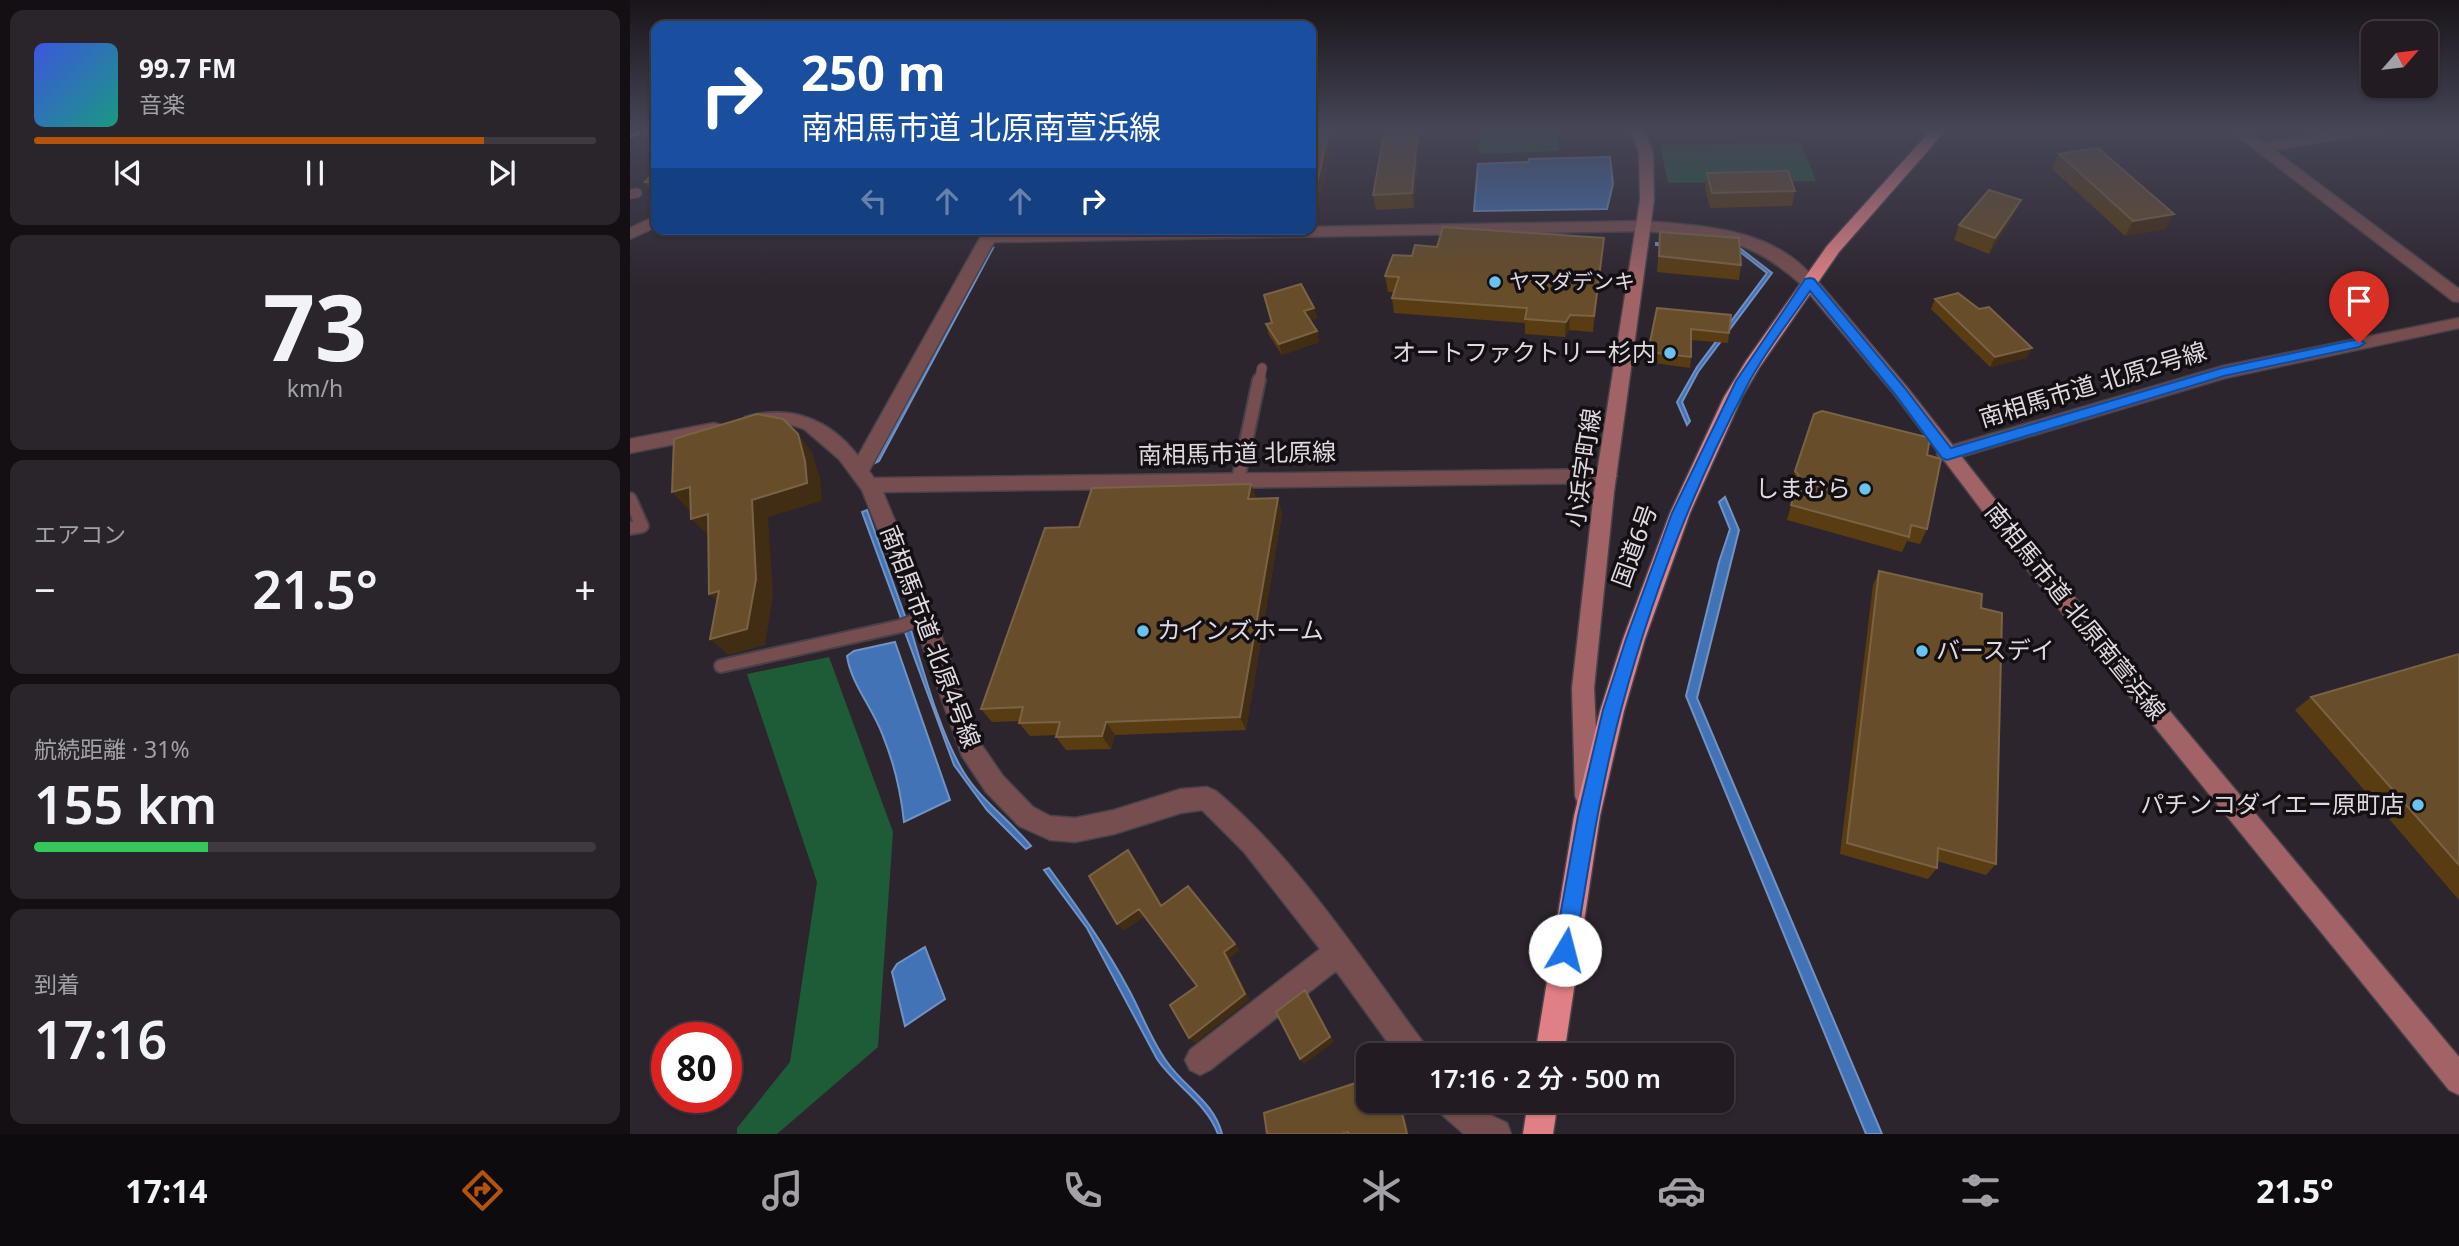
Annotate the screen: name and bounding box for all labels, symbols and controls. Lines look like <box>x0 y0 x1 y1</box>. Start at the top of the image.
north arrow <box>2361 21 2438 98</box>
map controls <box>2361 21 2438 98</box>
text: 250 m <box>801 39 946 105</box>
icon: right <box>686 49 777 140</box>
text: 99.7 FM <box>139 50 236 86</box>
text: 音楽 <box>139 88 185 120</box>
text: 南相馬市道 北原南萱浜線 <box>801 105 1161 148</box>
icon: previous <box>109 154 147 192</box>
icon: pause <box>296 154 334 192</box>
icon: next <box>483 154 521 192</box>
icon: left <box>855 182 893 220</box>
icon: ahead <box>928 182 966 220</box>
icon: ahead <box>1001 182 1039 220</box>
icon: right <box>1074 182 1112 220</box>
text: 73 <box>263 264 367 388</box>
place label: ヤマダデンキ <box>1509 267 1635 295</box>
pin <box>2329 271 2389 343</box>
marker: ヤマダデンキ <box>1487 274 1503 290</box>
icon: arrive <box>2340 282 2378 320</box>
street label: 南相馬市道 北原2号線 <box>1975 333 2210 434</box>
place label: オートファクトリー杉内 <box>1392 335 1656 368</box>
marker: オートファクトリー杉内 <box>1662 345 1678 361</box>
text: km/h <box>287 372 343 404</box>
street label: 小浜字町線 <box>1558 406 1607 530</box>
street label: 南相馬市道 北原線 <box>1138 434 1336 471</box>
place label: しまむら <box>1755 471 1851 504</box>
marker: しまむら <box>1857 481 1873 497</box>
street label: 南相馬市道 北原南萱浜線 <box>1978 496 2174 726</box>
street label: 国道6号 <box>1603 500 1664 591</box>
text: エアコン <box>34 518 126 550</box>
street label: 南相馬市道 北原4号線 <box>874 520 989 753</box>
text: 21.5° <box>252 553 378 624</box>
text: − <box>34 563 56 615</box>
text: + <box>574 563 596 615</box>
place label: カインズホーム <box>1157 613 1324 646</box>
marker: カインズホーム <box>1135 623 1151 639</box>
place label: バースデイ <box>1936 633 2055 666</box>
marker: バースデイ <box>1914 643 1930 659</box>
text: 航続距離 · 31% <box>34 733 190 765</box>
text: 155 km <box>34 768 217 839</box>
place label: パチンコダイエー原町店 <box>2140 787 2404 820</box>
marker: パチンコダイエー原町店 <box>2410 797 2426 813</box>
position arrow <box>1528 913 1602 987</box>
text: 到着 <box>34 968 80 1000</box>
text: 17:16 <box>34 1003 167 1074</box>
speed limit sign: 80 <box>651 1022 742 1113</box>
text: 17:16 · 2 分 · 500 m <box>1429 1060 1661 1096</box>
icon: directions <box>458 1166 507 1215</box>
icon: music <box>758 1166 807 1215</box>
icon: phone <box>1058 1166 1107 1215</box>
icon: climate <box>1357 1166 1406 1215</box>
icon: car <box>1657 1166 1706 1215</box>
icon: filters <box>1956 1166 2005 1215</box>
text: 17:14 <box>125 1169 208 1212</box>
text: 21.5° <box>2256 1169 2334 1212</box>

